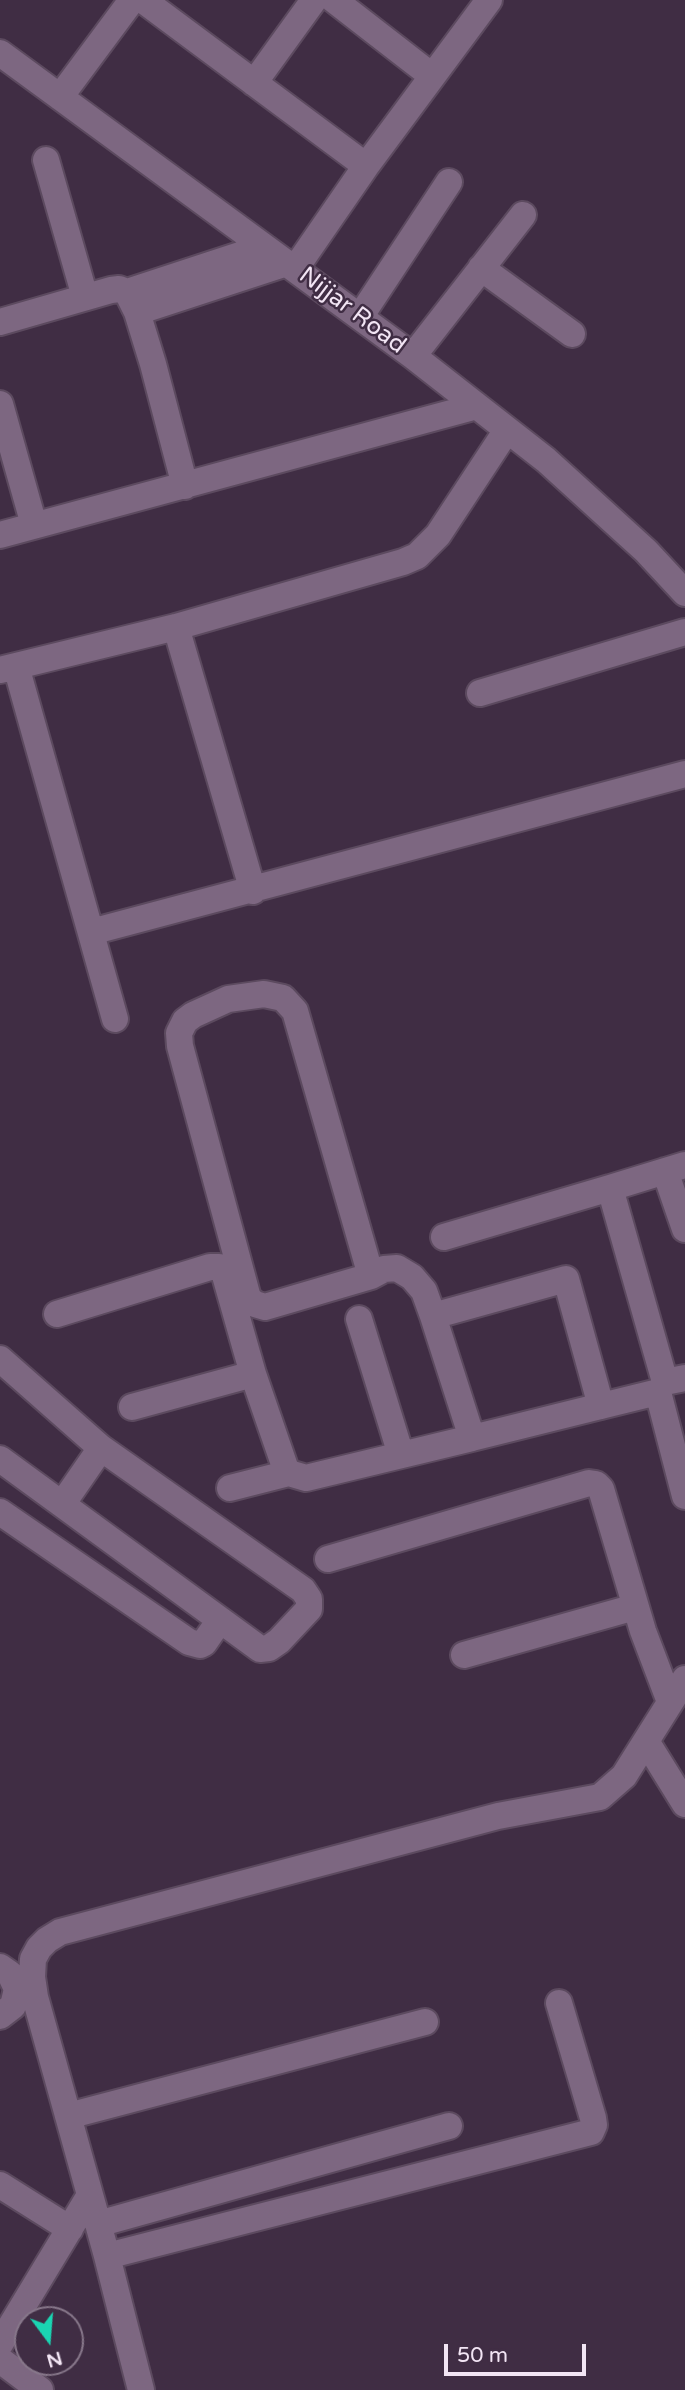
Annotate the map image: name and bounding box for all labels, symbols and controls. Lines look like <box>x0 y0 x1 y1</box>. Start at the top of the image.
street label: Nijjar Road <box>293 261 411 361</box>
north arrow <box>14 2306 84 2376</box>
scale bar <box>447 2330 589 2374</box>
text: 50 m <box>457 2343 508 2368</box>
text: N <box>44 2347 65 2372</box>

